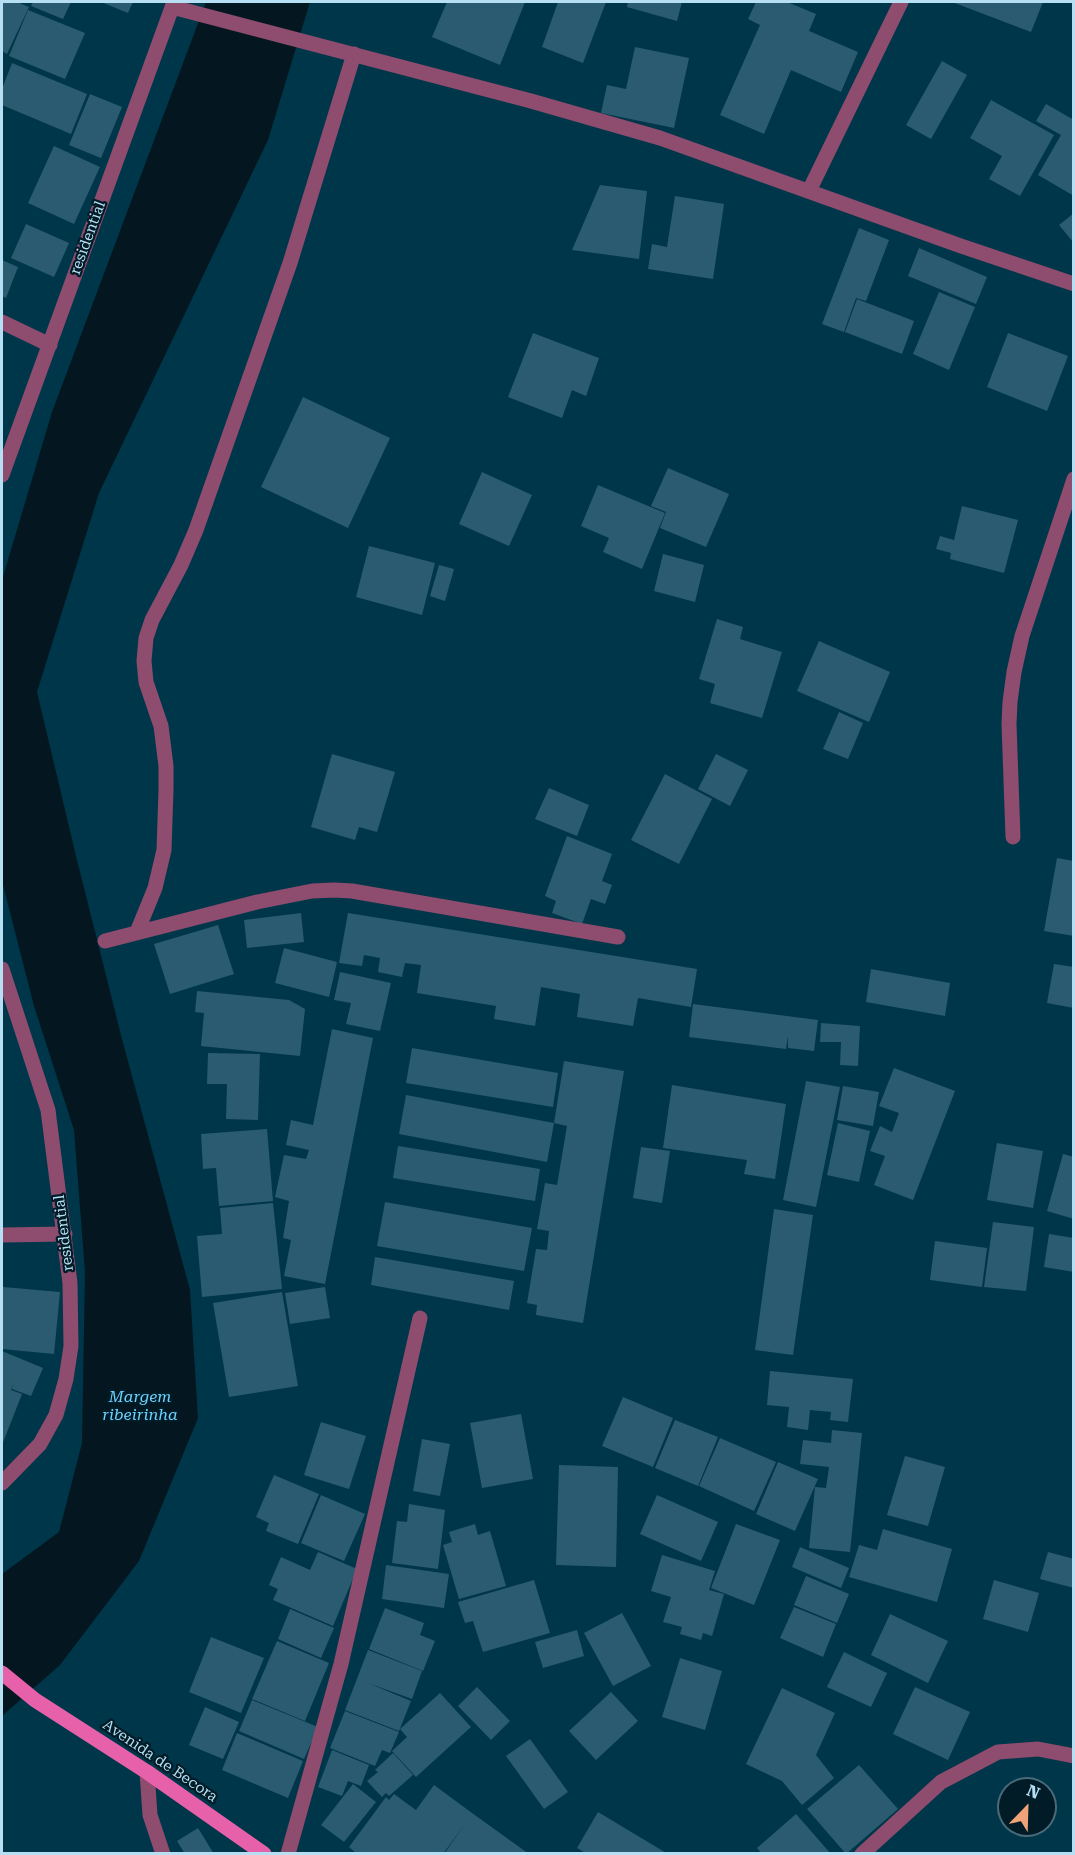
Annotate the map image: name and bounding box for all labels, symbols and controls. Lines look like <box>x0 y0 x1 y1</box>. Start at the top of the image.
street label: residential <box>66 199 110 277</box>
street label: residential <box>50 1194 78 1272</box>
water label: Margem ribeirinha <box>102 1387 178 1425</box>
street label: Avenida de Becora <box>99 1716 221 1806</box>
north arrow <box>997 1777 1057 1837</box>
text: N <box>1024 1781 1043 1803</box>

